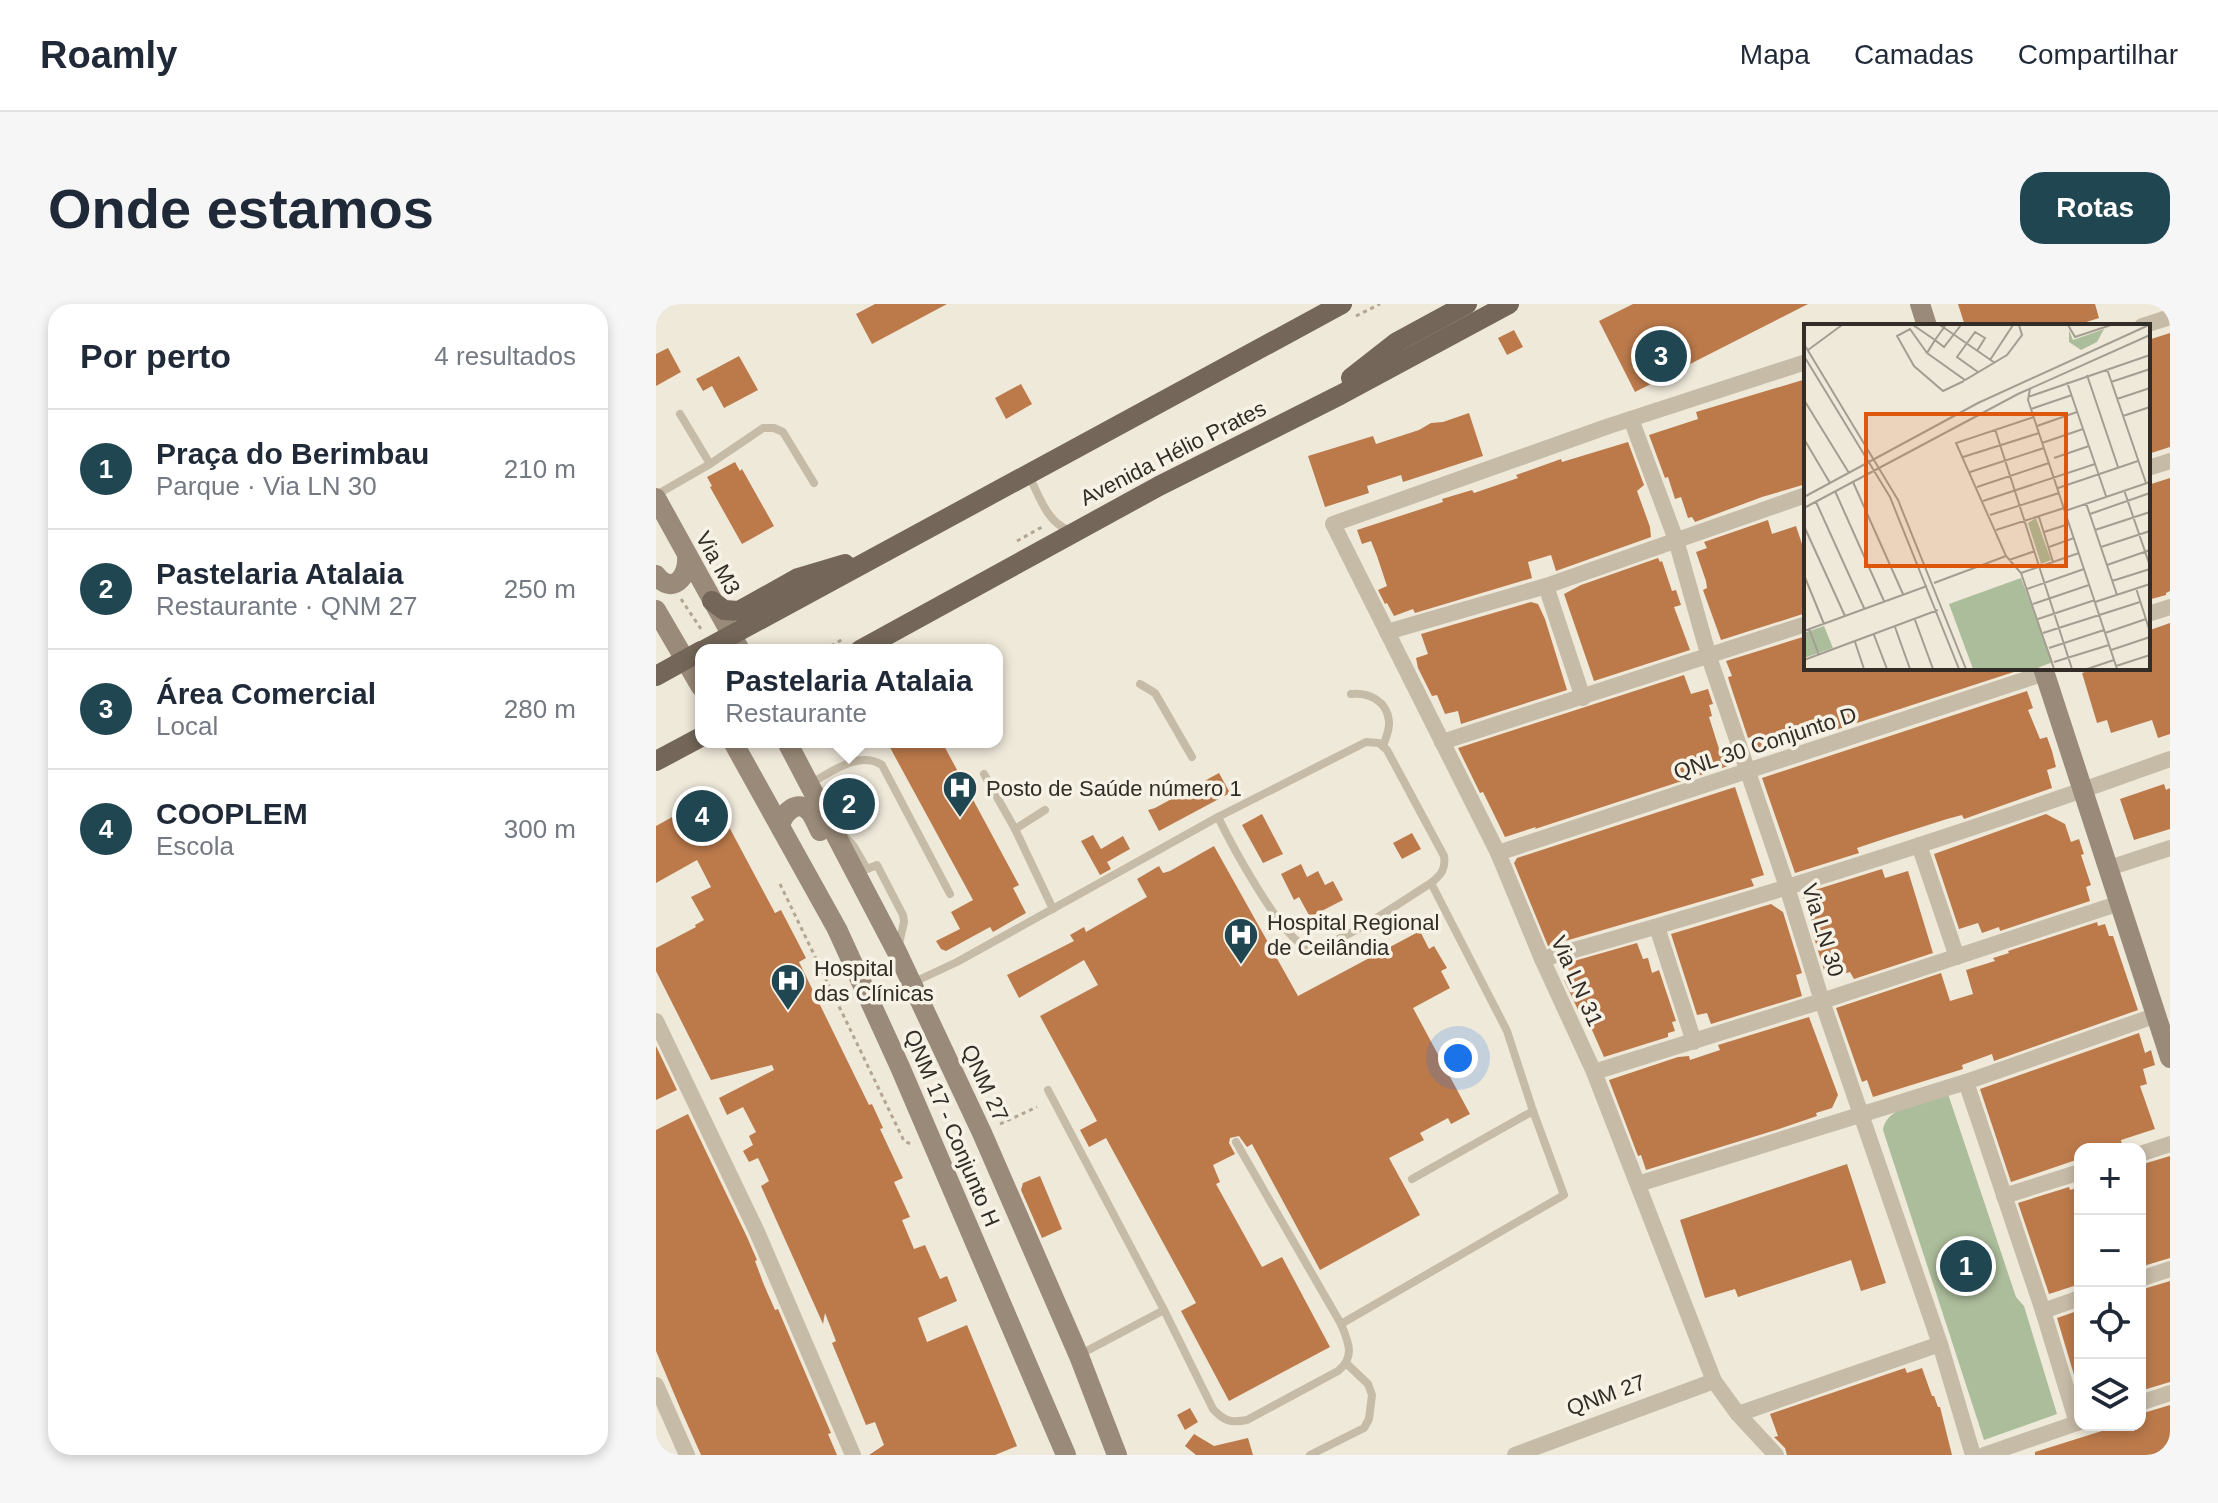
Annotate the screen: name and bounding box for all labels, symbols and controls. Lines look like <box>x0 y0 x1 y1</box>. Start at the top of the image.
text: Roamly <box>40 34 177 76</box>
text: Mapa <box>1740 39 1810 70</box>
text: Camadas <box>1854 39 1974 70</box>
text: Compartilhar <box>2018 39 2178 70</box>
button: Rotas <box>2020 172 2170 244</box>
text: Onde estamos <box>48 177 434 240</box>
inset map <box>1804 324 2150 670</box>
pin: 3 <box>1635 326 1687 386</box>
text: Por perto <box>80 337 231 375</box>
text: 4 resultados <box>434 341 576 371</box>
street label: Avenida Hélio Prates <box>1076 395 1270 511</box>
text: Praça do Berimbau <box>156 437 429 470</box>
text: 1 <box>99 454 113 484</box>
text: 210 m <box>504 454 576 484</box>
text: Parque · Via LN 30 <box>156 471 377 501</box>
street label: Via M3 <box>691 527 745 599</box>
text: Pastelaria Atalaia <box>156 557 403 590</box>
text: 2 <box>99 574 113 604</box>
text: 250 m <box>504 574 576 604</box>
text: Restaurante · QNM 27 <box>156 591 418 621</box>
popup <box>695 644 1003 748</box>
text: Pastelaria Atalaia <box>725 664 973 697</box>
text: Área Comercial <box>156 677 376 710</box>
text: 3 <box>99 694 113 724</box>
text: 280 m <box>504 694 576 724</box>
text: Restaurante <box>725 698 867 728</box>
street label: QNL 30 Conjunto D <box>1670 702 1860 784</box>
text: Local <box>156 711 218 741</box>
hospital icon: Posto de Saúde número 1 <box>941 769 979 819</box>
pin: 2 <box>823 774 875 834</box>
place label: Posto de Saúde número 1 <box>986 776 1242 801</box>
pin: 4 <box>676 786 728 846</box>
text: COOPLEM <box>156 797 308 830</box>
text: 4 <box>99 814 113 844</box>
text: 300 m <box>504 814 576 844</box>
text: Escola <box>156 831 234 861</box>
street label: Via LN 30 <box>1797 880 1849 980</box>
place label: Hospital Regional de Ceilândia <box>1267 910 1439 960</box>
hospital icon: Hospital Regional de Ceilândia <box>1222 916 1260 966</box>
street label: Via LN 31 <box>1546 932 1608 1030</box>
place label: Hospital das Clínicas <box>814 956 934 1006</box>
hospital icon: Hospital das Clínicas <box>769 962 807 1012</box>
street label: QNM 17 - Conjunto H <box>899 1026 1005 1230</box>
your location <box>1438 1038 1478 1078</box>
street label: QNM 27 <box>956 1041 1014 1125</box>
map controls <box>2074 1143 2146 1431</box>
button: + <box>2074 1143 2146 1215</box>
button: − <box>2074 1215 2146 1287</box>
pin: 1 <box>1940 1236 1992 1296</box>
button: locate <box>2074 1287 2146 1359</box>
button: layers <box>2074 1359 2146 1431</box>
street label: QNM 27 <box>1563 1369 1649 1421</box>

